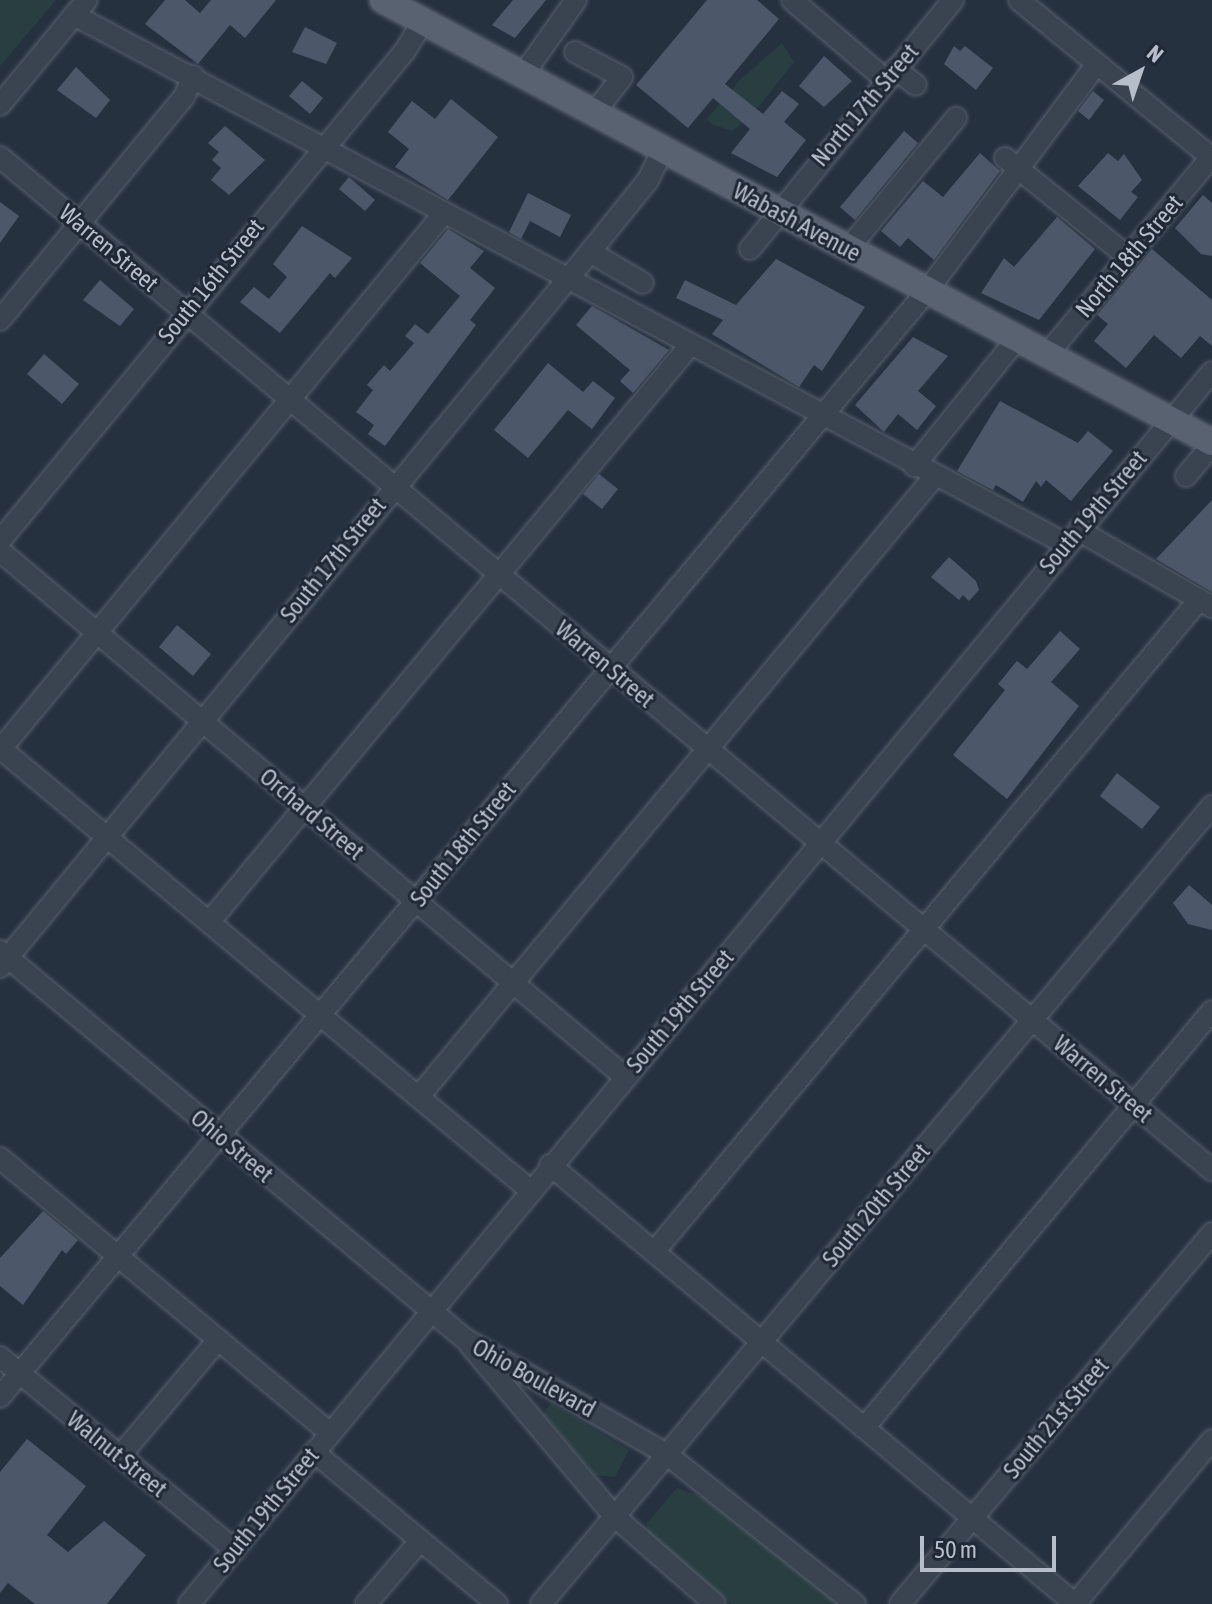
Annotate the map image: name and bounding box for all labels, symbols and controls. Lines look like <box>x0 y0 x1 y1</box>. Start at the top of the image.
north arrow <box>1100 32 1180 112</box>
street label: North 17th Street <box>805 38 925 172</box>
text: N <box>1142 39 1169 68</box>
street label: Wabash Avenue <box>728 176 866 268</box>
street label: North 18th Street <box>1069 189 1189 323</box>
street label: Warren Street <box>54 198 164 298</box>
street label: South 16th Street <box>152 213 270 349</box>
street label: South 19th Street <box>1033 445 1153 579</box>
street label: South 17th Street <box>274 492 392 628</box>
street label: Warren Street <box>550 614 660 714</box>
street label: Orchard Street <box>254 762 370 866</box>
street label: South 18th Street <box>404 776 522 912</box>
street label: South 19th Street <box>620 944 740 1078</box>
street label: Warren Street <box>1048 1029 1158 1129</box>
street label: Ohio Street <box>185 1103 279 1189</box>
street label: South 20th Street <box>816 1138 936 1272</box>
street label: Ohio Boulevard <box>468 1332 600 1424</box>
street label: South 21st Street <box>997 1352 1115 1484</box>
street label: Walnut Street <box>61 1405 173 1503</box>
street label: South 19th Street <box>207 1442 325 1578</box>
scale bar <box>924 1520 1060 1570</box>
text: 50 m <box>934 1536 977 1563</box>

